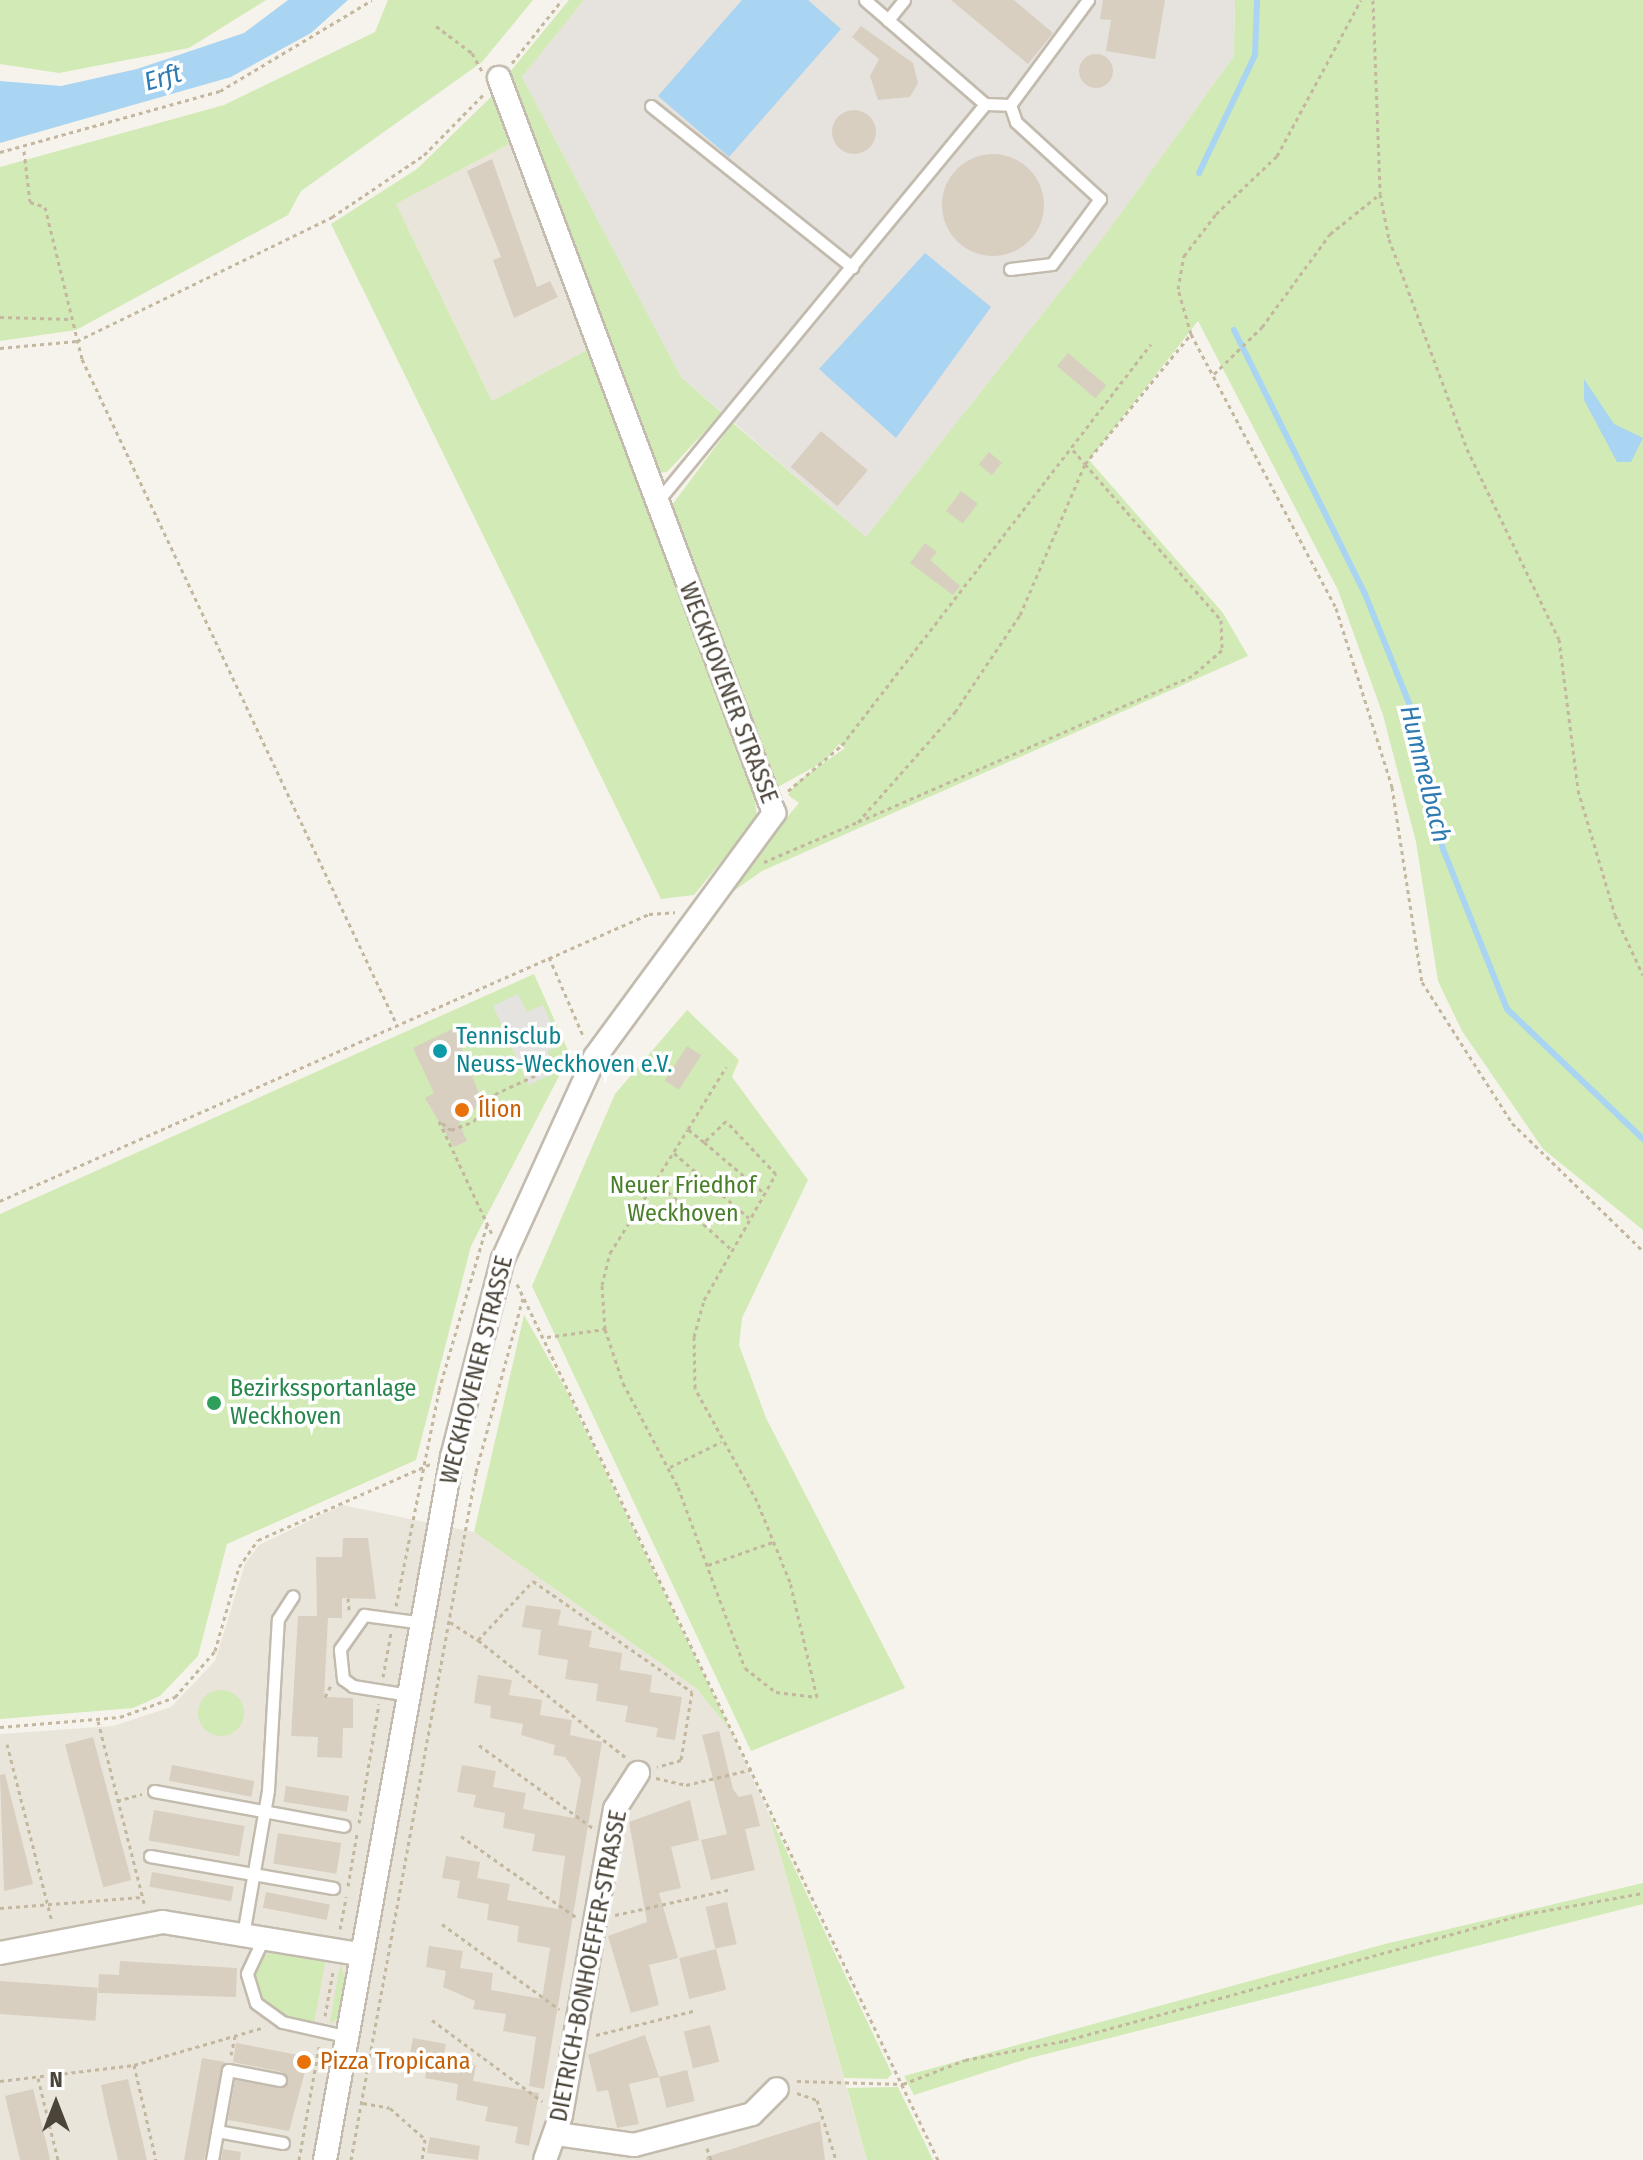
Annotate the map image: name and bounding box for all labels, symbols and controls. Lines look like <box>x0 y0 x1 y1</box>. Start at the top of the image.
water label: Erft <box>141 58 185 98</box>
street label: WECKHOVENER STRASSE <box>673 578 783 808</box>
water label: Hummelbach <box>1393 702 1457 846</box>
place label: Tennisclub Neuss-Weckhoven e.V. <box>456 1023 672 1079</box>
marker: Tennisclub Neuss-Weckhoven e.V. <box>431 1042 449 1060</box>
place label: Ílion <box>478 1096 522 1124</box>
marker: Ílion <box>453 1101 471 1119</box>
park label: Neuer Friedhof Weckhoven <box>610 1172 756 1228</box>
street label: WECKHOVENER STRASSE <box>435 1253 519 1487</box>
place label: Bezirkssportanlage Weckhoven <box>230 1375 416 1431</box>
marker: Bezirkssportanlage Weckhoven <box>205 1394 223 1412</box>
street label: DIETRICH-BONHOEFFER-STRASSE <box>545 1808 633 2124</box>
place label: Pizza Tropicana <box>320 2048 470 2076</box>
marker: Pizza Tropicana <box>295 2053 313 2071</box>
north arrow <box>16 2064 96 2144</box>
text: N <box>49 2066 63 2093</box>

